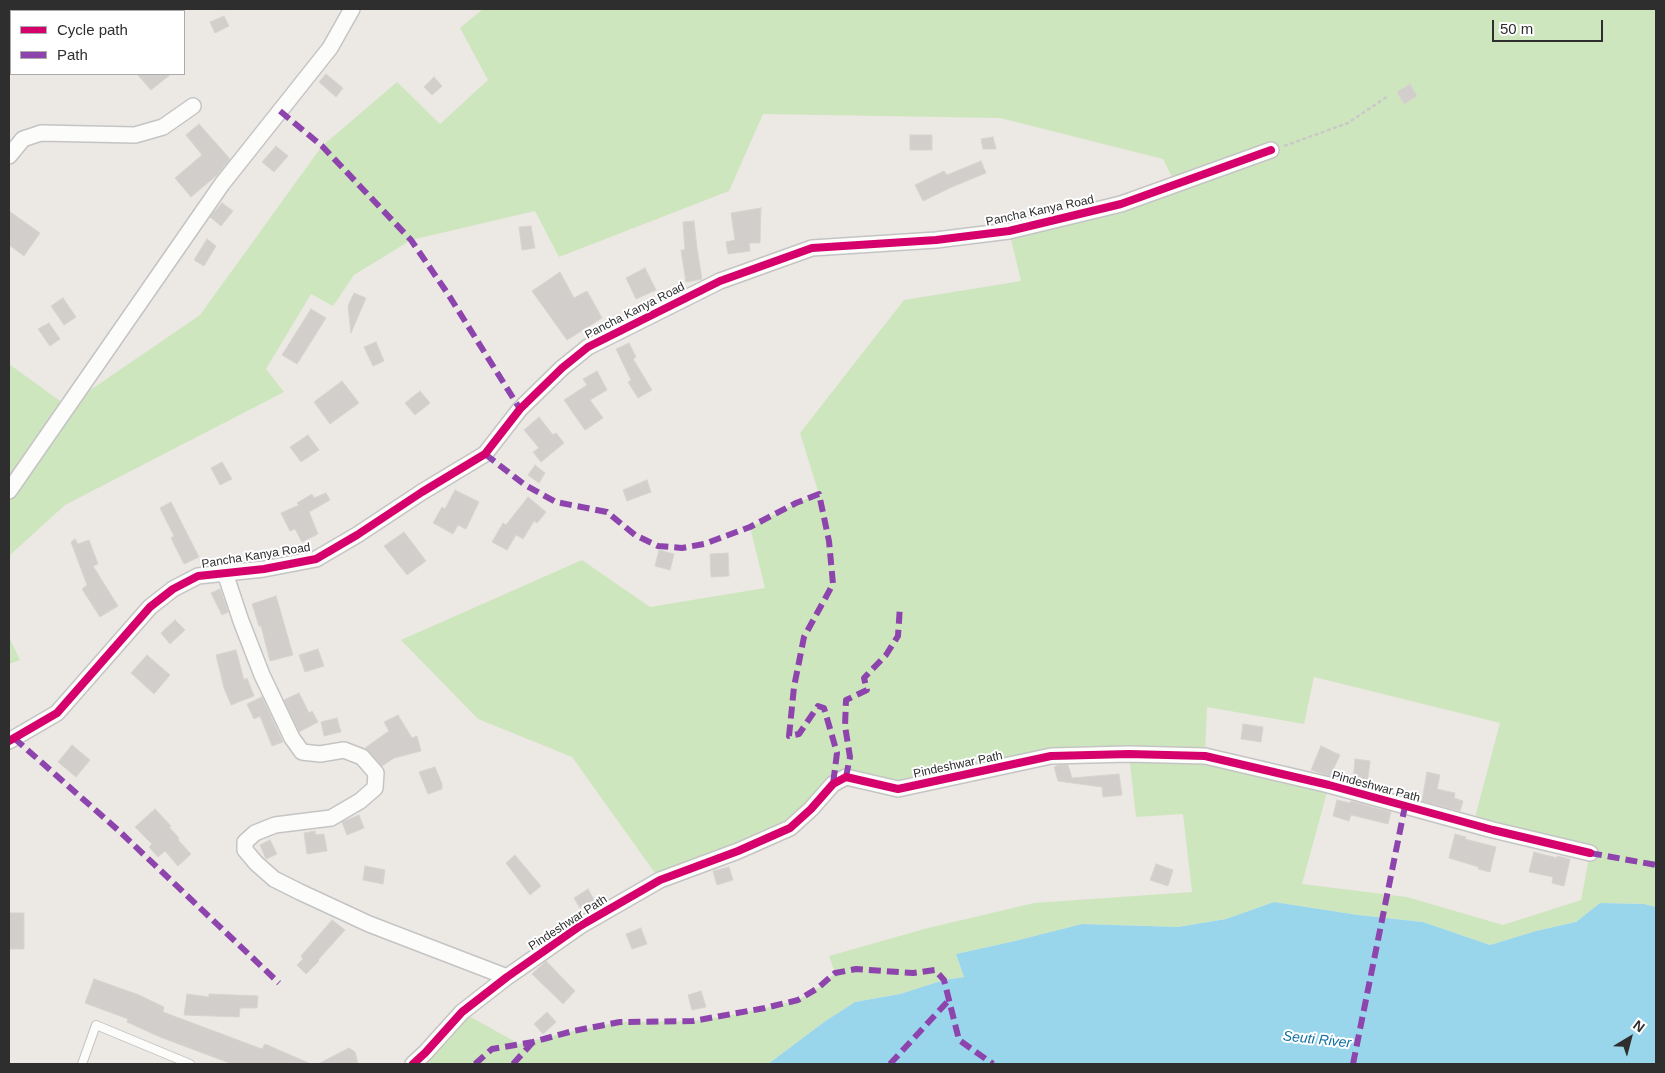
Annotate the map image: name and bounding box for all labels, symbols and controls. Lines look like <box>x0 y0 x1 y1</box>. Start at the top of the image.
legend <box>10 10 185 75</box>
scale bar <box>1495 10 1606 42</box>
text: 50 m <box>1500 20 1533 37</box>
text: Cycle path <box>57 21 128 38</box>
text: Path <box>57 46 88 63</box>
street label: Pancha Kanya Road <box>985 193 1095 229</box>
street label: Pancha Kanya Road <box>583 280 687 342</box>
street label: Pancha Kanya Road <box>201 540 311 572</box>
street label: Pindeshwar Path <box>912 749 1004 781</box>
street label: Pindeshwar Path <box>1330 768 1422 806</box>
street label: Pindeshwar Path <box>526 892 610 954</box>
north arrow <box>1605 1013 1655 1063</box>
text: N <box>1630 1017 1648 1035</box>
water label: Seuti River <box>1282 1028 1352 1052</box>

